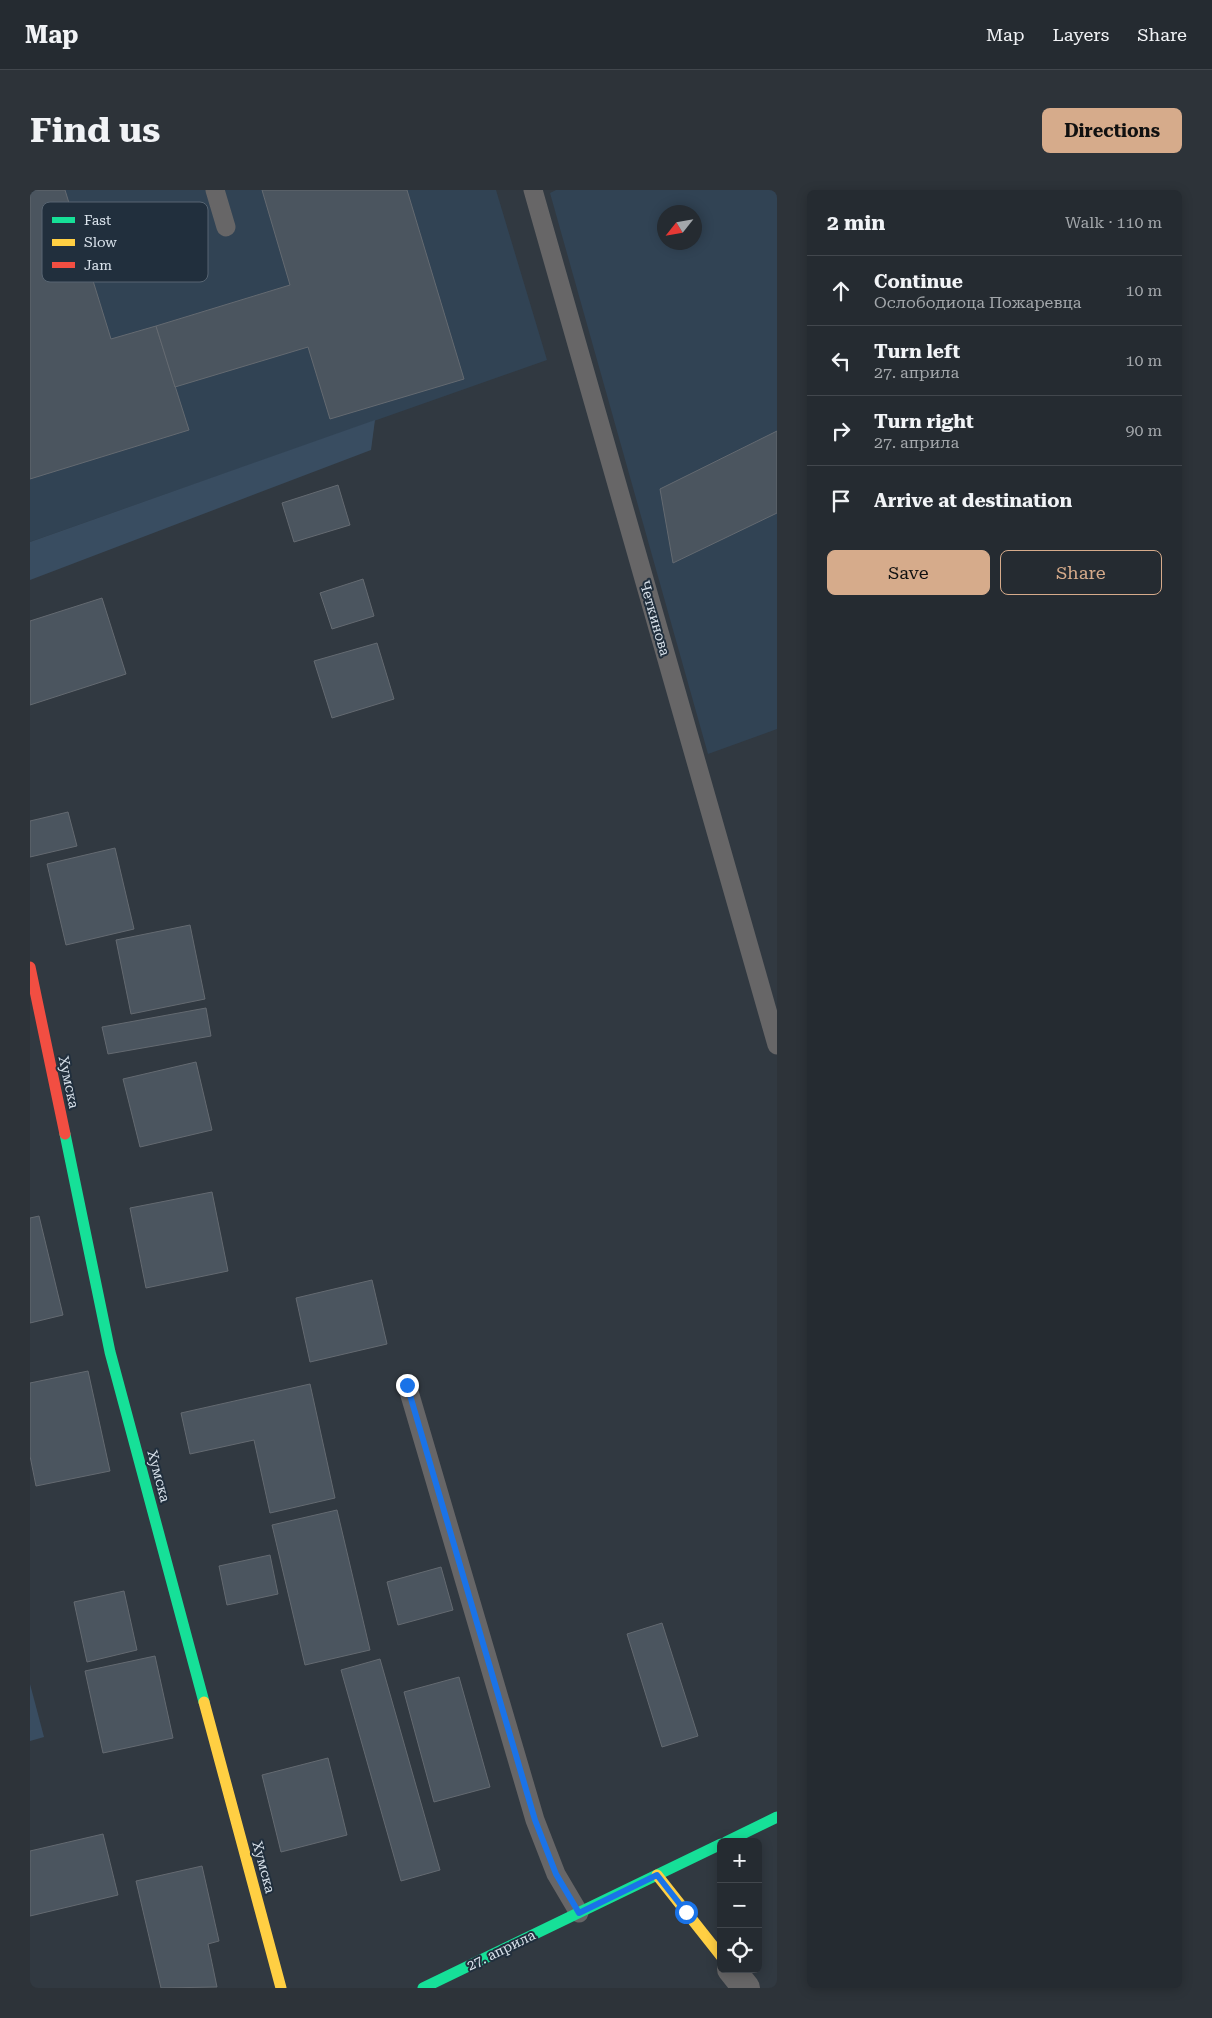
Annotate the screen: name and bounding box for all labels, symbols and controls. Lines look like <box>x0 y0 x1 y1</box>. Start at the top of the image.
text: Map <box>25 21 79 49</box>
text: Map <box>986 24 1025 45</box>
text: Layers <box>1053 24 1109 45</box>
text: Share <box>1137 24 1187 45</box>
button: Directions <box>1042 108 1182 153</box>
text: Find us <box>30 110 160 151</box>
legend <box>42 202 208 282</box>
north arrow <box>657 205 702 250</box>
text: 2 min <box>827 211 885 235</box>
text: Fast <box>84 212 111 228</box>
text: Walk · 110 m <box>1065 213 1162 232</box>
text: Slow <box>84 234 117 250</box>
text: Jam <box>84 257 112 273</box>
text: Continue <box>874 270 963 293</box>
icon: ahead <box>827 277 855 305</box>
text: 10 m <box>1125 281 1162 300</box>
text: Ослободиоца Пожаревца <box>874 293 1082 312</box>
text: Turn left <box>874 340 960 363</box>
icon: left <box>827 347 855 375</box>
text: 10 m <box>1125 351 1162 370</box>
text: 27. априла <box>874 363 959 382</box>
text: Turn right <box>874 410 974 433</box>
icon: right <box>827 417 855 445</box>
text: 90 m <box>1125 421 1162 440</box>
text: 27. априла <box>874 433 959 452</box>
icon: arrive <box>827 487 855 515</box>
text: Arrive at destination <box>874 489 1072 512</box>
button: Save <box>827 550 990 595</box>
button: Share <box>1000 550 1162 595</box>
street label: Четкинова <box>637 578 674 658</box>
street label: Хумска <box>56 1054 82 1110</box>
route end <box>396 1374 419 1397</box>
street label: Хумска <box>144 1448 174 1504</box>
map controls <box>717 1838 762 1973</box>
button: + <box>717 1838 762 1883</box>
street label: Хумска <box>249 1839 279 1895</box>
button: − <box>717 1883 762 1928</box>
route start <box>675 1901 698 1924</box>
street label: 27. априла <box>464 1926 538 1974</box>
button: locate <box>717 1928 762 1973</box>

